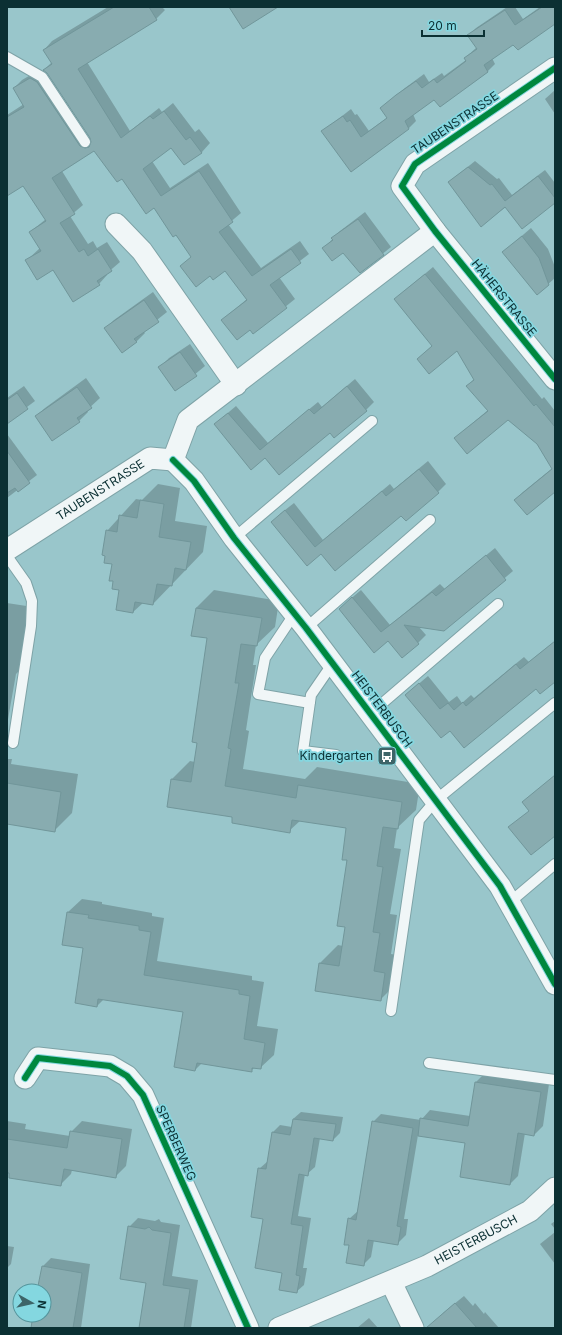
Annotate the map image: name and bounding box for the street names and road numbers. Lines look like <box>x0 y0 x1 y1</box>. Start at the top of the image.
street label: TAUBENSTRASSE <box>408 88 501 157</box>
street label: HÄHERSTRASSE <box>469 256 540 339</box>
street label: TAUBENSTRASSE <box>53 456 147 523</box>
street label: HEISTERBUSCH <box>349 667 416 750</box>
street label: SPERBERWEG <box>153 1103 200 1183</box>
street label: HEISTERBUSCH <box>432 1211 520 1268</box>

